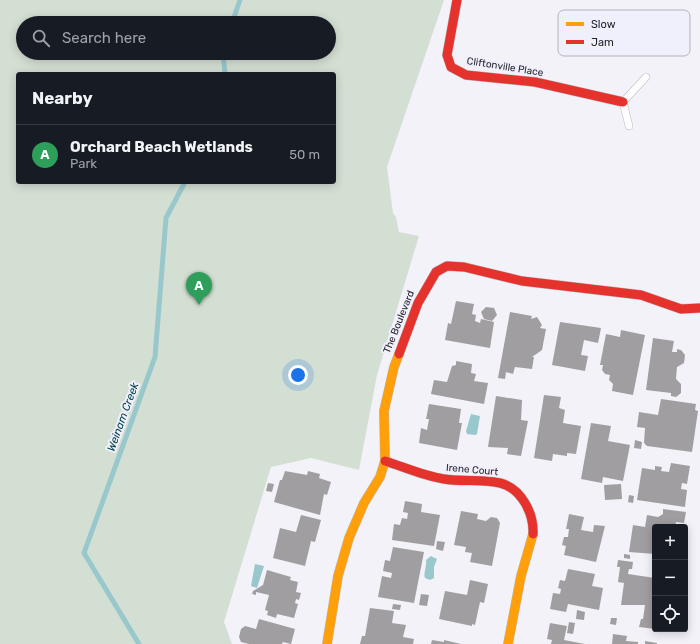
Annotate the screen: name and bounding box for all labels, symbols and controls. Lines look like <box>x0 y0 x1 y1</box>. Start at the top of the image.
legend <box>558 10 690 56</box>
search box <box>16 16 336 60</box>
text: Slow <box>591 18 616 31</box>
icon: search <box>30 27 52 49</box>
text: Search here <box>62 29 146 47</box>
text: Jam <box>591 36 614 49</box>
street label: Cliftonville Place <box>466 55 544 79</box>
text: Nearby <box>32 88 93 108</box>
text: Orchard Beach Wetlands <box>70 138 253 156</box>
text: A <box>40 147 50 162</box>
text: 50 m <box>289 147 320 162</box>
text: Park <box>70 156 97 171</box>
pin: A <box>186 272 212 305</box>
street label: The Boulevard <box>381 289 417 355</box>
your location <box>288 365 308 385</box>
water label: Weinam Creek <box>105 380 142 453</box>
street label: Irene Court <box>445 462 499 478</box>
map controls <box>652 524 688 632</box>
button: + <box>652 524 688 560</box>
button: − <box>652 560 688 596</box>
button: locate <box>652 596 688 632</box>

